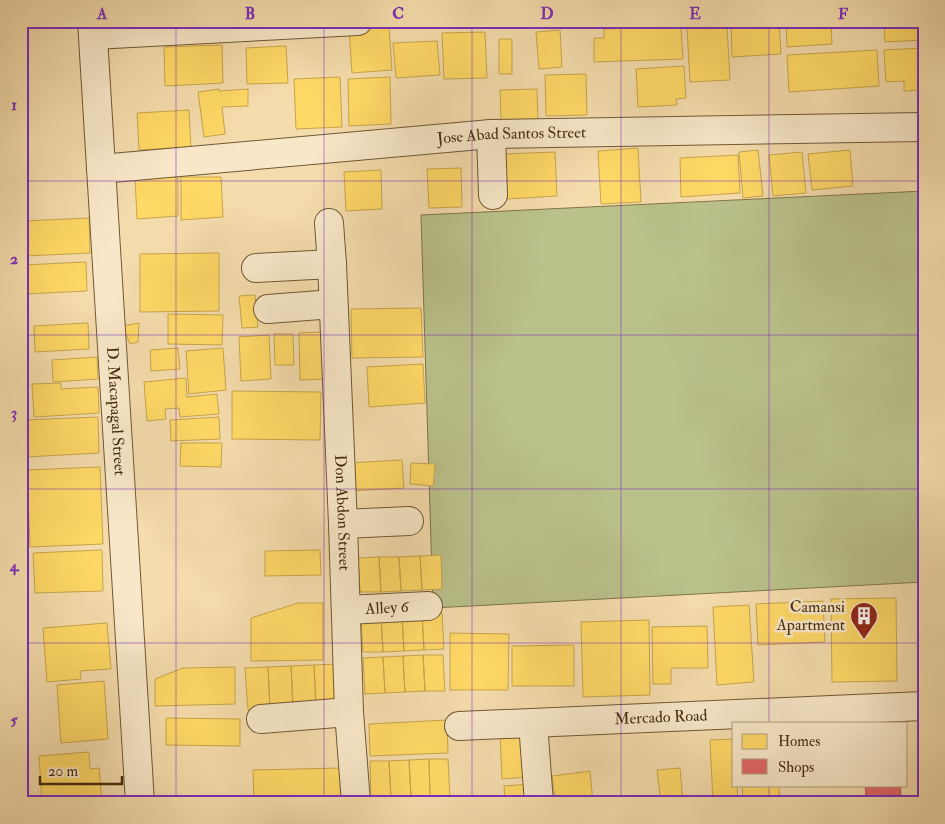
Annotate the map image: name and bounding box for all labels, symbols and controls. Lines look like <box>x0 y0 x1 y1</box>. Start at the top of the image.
text: A <box>96 4 108 24</box>
text: B <box>245 4 255 24</box>
text: C <box>392 4 404 24</box>
text: D <box>540 4 554 24</box>
text: E <box>689 4 701 24</box>
text: F <box>838 4 848 24</box>
text: 1 <box>11 95 17 115</box>
street label: Jose Abad Santos Street <box>435 122 586 150</box>
text: 2 <box>10 249 18 269</box>
street label: D. Macapagal Street <box>102 346 130 476</box>
text: 3 <box>11 403 17 423</box>
street label: Don Abdon Street <box>330 454 354 571</box>
text: 4 <box>9 556 20 576</box>
street label: Alley 6 <box>364 597 410 619</box>
place label: Camansi Apartment <box>776 597 845 636</box>
building icon: Camansi Apartment <box>849 601 879 640</box>
street label: Mercado Road <box>614 705 708 729</box>
text: 5 <box>10 710 18 730</box>
legend <box>732 722 908 786</box>
text: Homes <box>778 732 820 751</box>
scale bar <box>40 754 122 786</box>
text: Shops <box>778 758 814 778</box>
text: 20 m <box>48 762 78 781</box>

